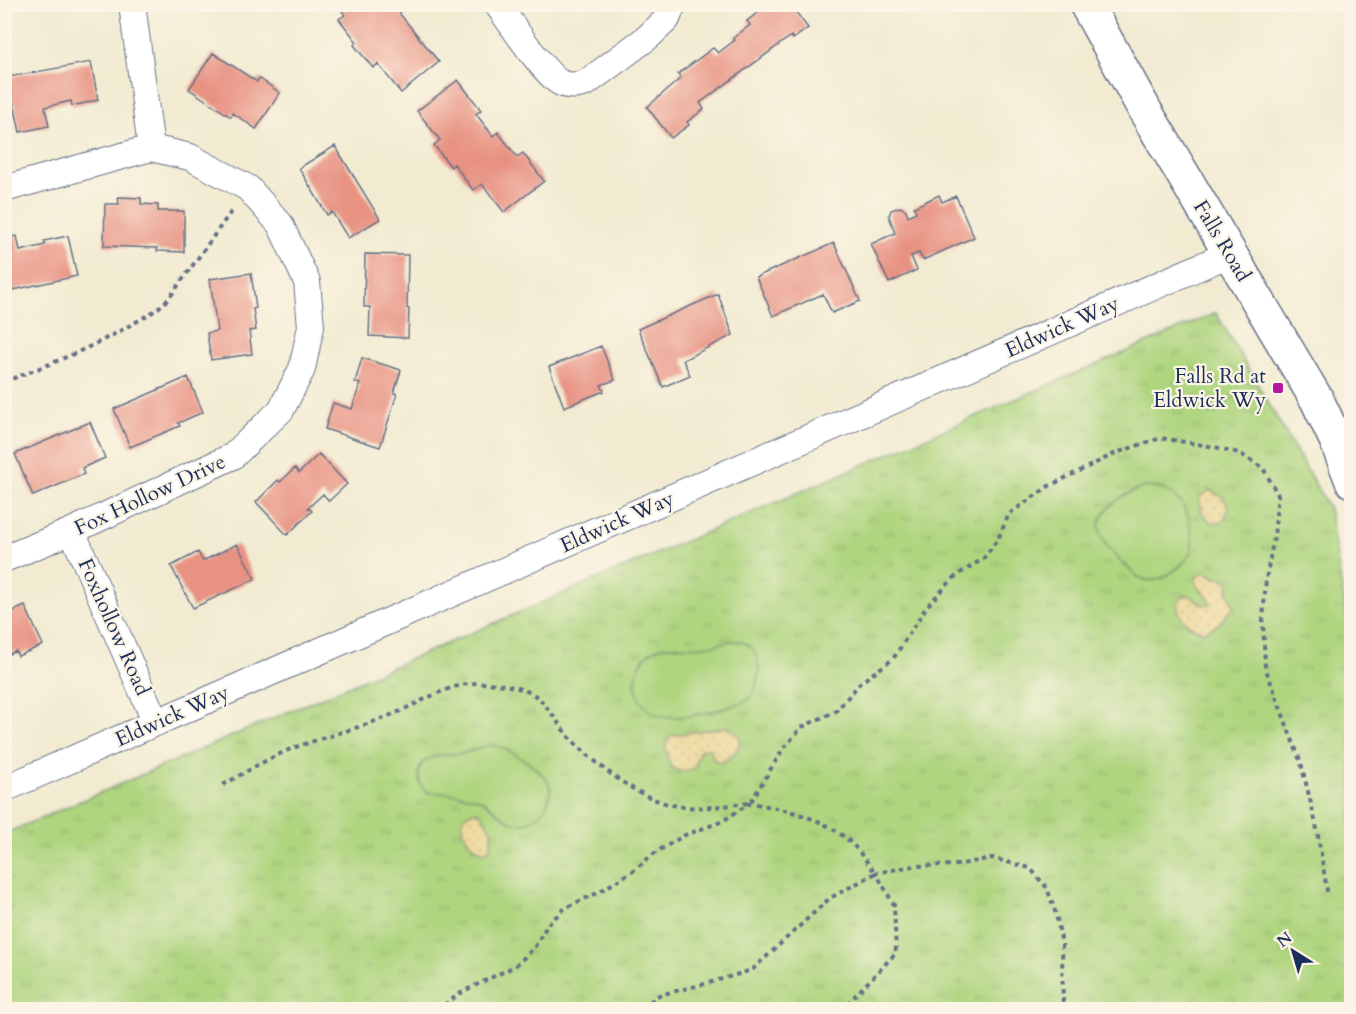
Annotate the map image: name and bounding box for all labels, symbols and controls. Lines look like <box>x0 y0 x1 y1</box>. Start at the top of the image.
street label: Falls Road <box>1186 195 1258 287</box>
street label: Eldwick Way <box>1000 289 1124 365</box>
place label: Falls Rd at Eldwick Wy <box>1153 362 1266 415</box>
marker: Falls Rd at Eldwick Wy <box>1271 381 1285 395</box>
street label: Fox Hollow Drive <box>70 447 230 543</box>
street label: Eldwick Way <box>555 484 679 560</box>
street label: Foxhollow Road <box>71 554 157 700</box>
street label: Eldwick Way <box>110 678 234 754</box>
north arrow <box>1263 921 1323 981</box>
text: N <box>1272 927 1297 953</box>

